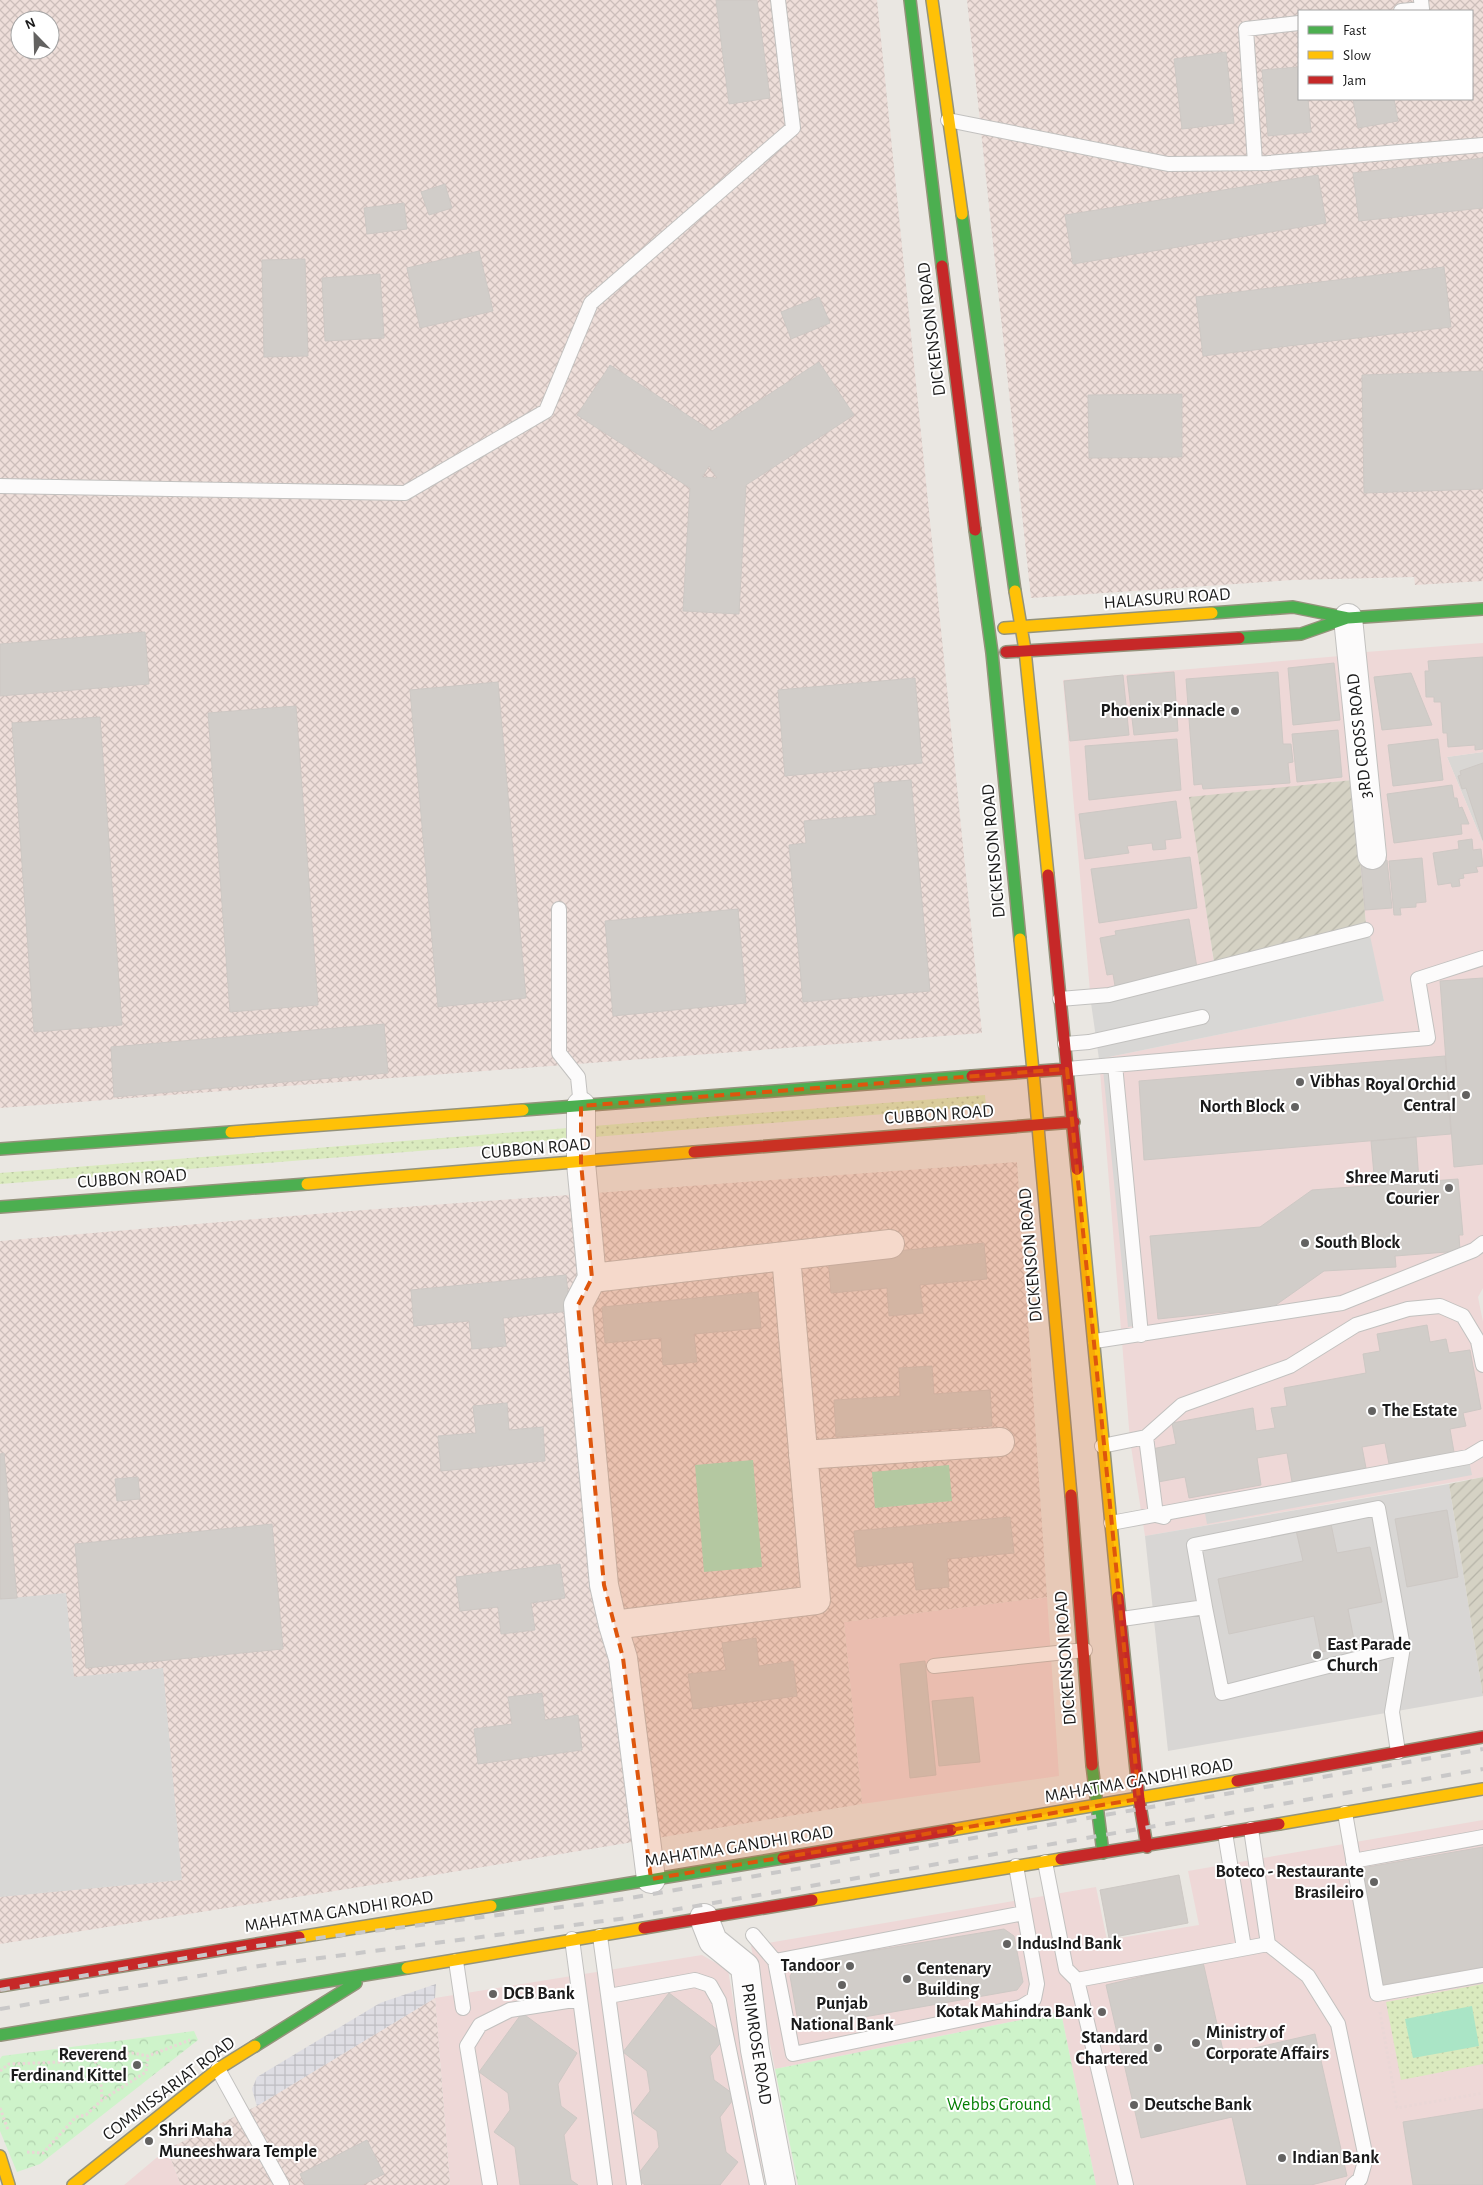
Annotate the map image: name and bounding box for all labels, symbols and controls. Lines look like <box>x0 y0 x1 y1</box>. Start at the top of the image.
north arrow <box>10 10 60 60</box>
legend <box>1298 10 1473 100</box>
text: N <box>23 16 38 32</box>
text: Fast <box>1343 23 1367 38</box>
text: Slow <box>1343 48 1371 63</box>
text: Jam <box>1343 73 1366 88</box>
street label: DICKENSON ROAD <box>915 261 949 397</box>
street label: HALASURU ROAD <box>1103 586 1231 612</box>
street label: 3RD CROSS ROAD <box>1344 673 1376 799</box>
place label: Phoenix Pinnacle <box>1100 702 1225 720</box>
marker: Phoenix Pinnacle <box>1229 705 1241 717</box>
street label: DICKENSON ROAD <box>979 783 1009 919</box>
place label: Vibhas <box>1310 1073 1360 1091</box>
marker: Vibhas <box>1294 1076 1306 1088</box>
place label: Royal Orchid Central <box>1365 1076 1457 1115</box>
marker: Royal Orchid Central <box>1460 1089 1472 1101</box>
place label: North Block <box>1200 1098 1285 1116</box>
marker: North Block <box>1289 1101 1301 1113</box>
street label: CUBBON ROAD <box>884 1102 994 1128</box>
street label: CUBBON ROAD <box>481 1135 591 1163</box>
street label: CUBBON ROAD <box>77 1166 187 1192</box>
place label: Shree Maruti Courier <box>1345 1169 1440 1208</box>
marker: Shree Maruti Courier <box>1443 1182 1455 1194</box>
street label: DICKENSON ROAD <box>1016 1187 1046 1323</box>
place label: South Block <box>1315 1234 1400 1252</box>
marker: South Block <box>1299 1237 1311 1249</box>
place label: The Estate <box>1382 1402 1457 1420</box>
marker: The Estate <box>1366 1405 1378 1417</box>
street label: DICKENSON ROAD <box>1052 1590 1080 1726</box>
place label: East Parade Church <box>1327 1636 1411 1675</box>
marker: East Parade Church <box>1311 1649 1323 1661</box>
street label: MAHATMA GANDHI ROAD <box>1043 1756 1235 1806</box>
street label: MAHATMA GANDHI ROAD <box>643 1823 835 1871</box>
place label: Boteco - Restaurante Brasileiro <box>1216 1863 1364 1902</box>
marker: Boteco - Restaurante Brasileiro <box>1368 1876 1380 1888</box>
street label: MAHATMA GANDHI ROAD <box>243 1888 435 1936</box>
place label: IndusInd Bank <box>1017 1935 1122 1953</box>
marker: IndusInd Bank <box>1001 1938 1013 1950</box>
place label: Tandoor <box>781 1957 841 1975</box>
marker: Tandoor <box>844 1960 856 1972</box>
place label: Centenary Building <box>917 1960 992 1999</box>
marker: Centenary Building <box>901 1973 913 1985</box>
marker: Punjab National Bank <box>836 1979 848 1991</box>
street label: PRIMROSE ROAD <box>738 1982 774 2106</box>
place label: DCB Bank <box>503 1985 575 2003</box>
marker: DCB Bank <box>487 1988 499 2000</box>
place label: Punjab National Bank <box>790 1995 894 2034</box>
place label: Kotak Mahindra Bank <box>936 2003 1092 2021</box>
marker: Kotak Mahindra Bank <box>1096 2006 1108 2018</box>
place label: Ministry of Corporate Affairs <box>1206 2024 1329 2063</box>
place label: Standard Chartered <box>1075 2029 1149 2068</box>
street label: COMMISSARIAT ROAD <box>100 2034 238 2144</box>
marker: Ministry of Corporate Affairs <box>1190 2037 1202 2049</box>
marker: Standard Chartered <box>1152 2042 1164 2054</box>
place label: Reverend Ferdinand Kittel <box>10 2046 128 2085</box>
marker: Reverend Ferdinand Kittel <box>131 2059 143 2071</box>
park label: Webbs Ground <box>947 2096 1051 2114</box>
place label: Deutsche Bank <box>1144 2096 1252 2114</box>
marker: Deutsche Bank <box>1128 2099 1140 2111</box>
place label: Shri Maha Muneeshwara Temple <box>159 2122 317 2161</box>
marker: Shri Maha Muneeshwara Temple <box>143 2135 155 2147</box>
place label: Indian Bank <box>1292 2149 1379 2167</box>
marker: Indian Bank <box>1276 2152 1288 2164</box>

